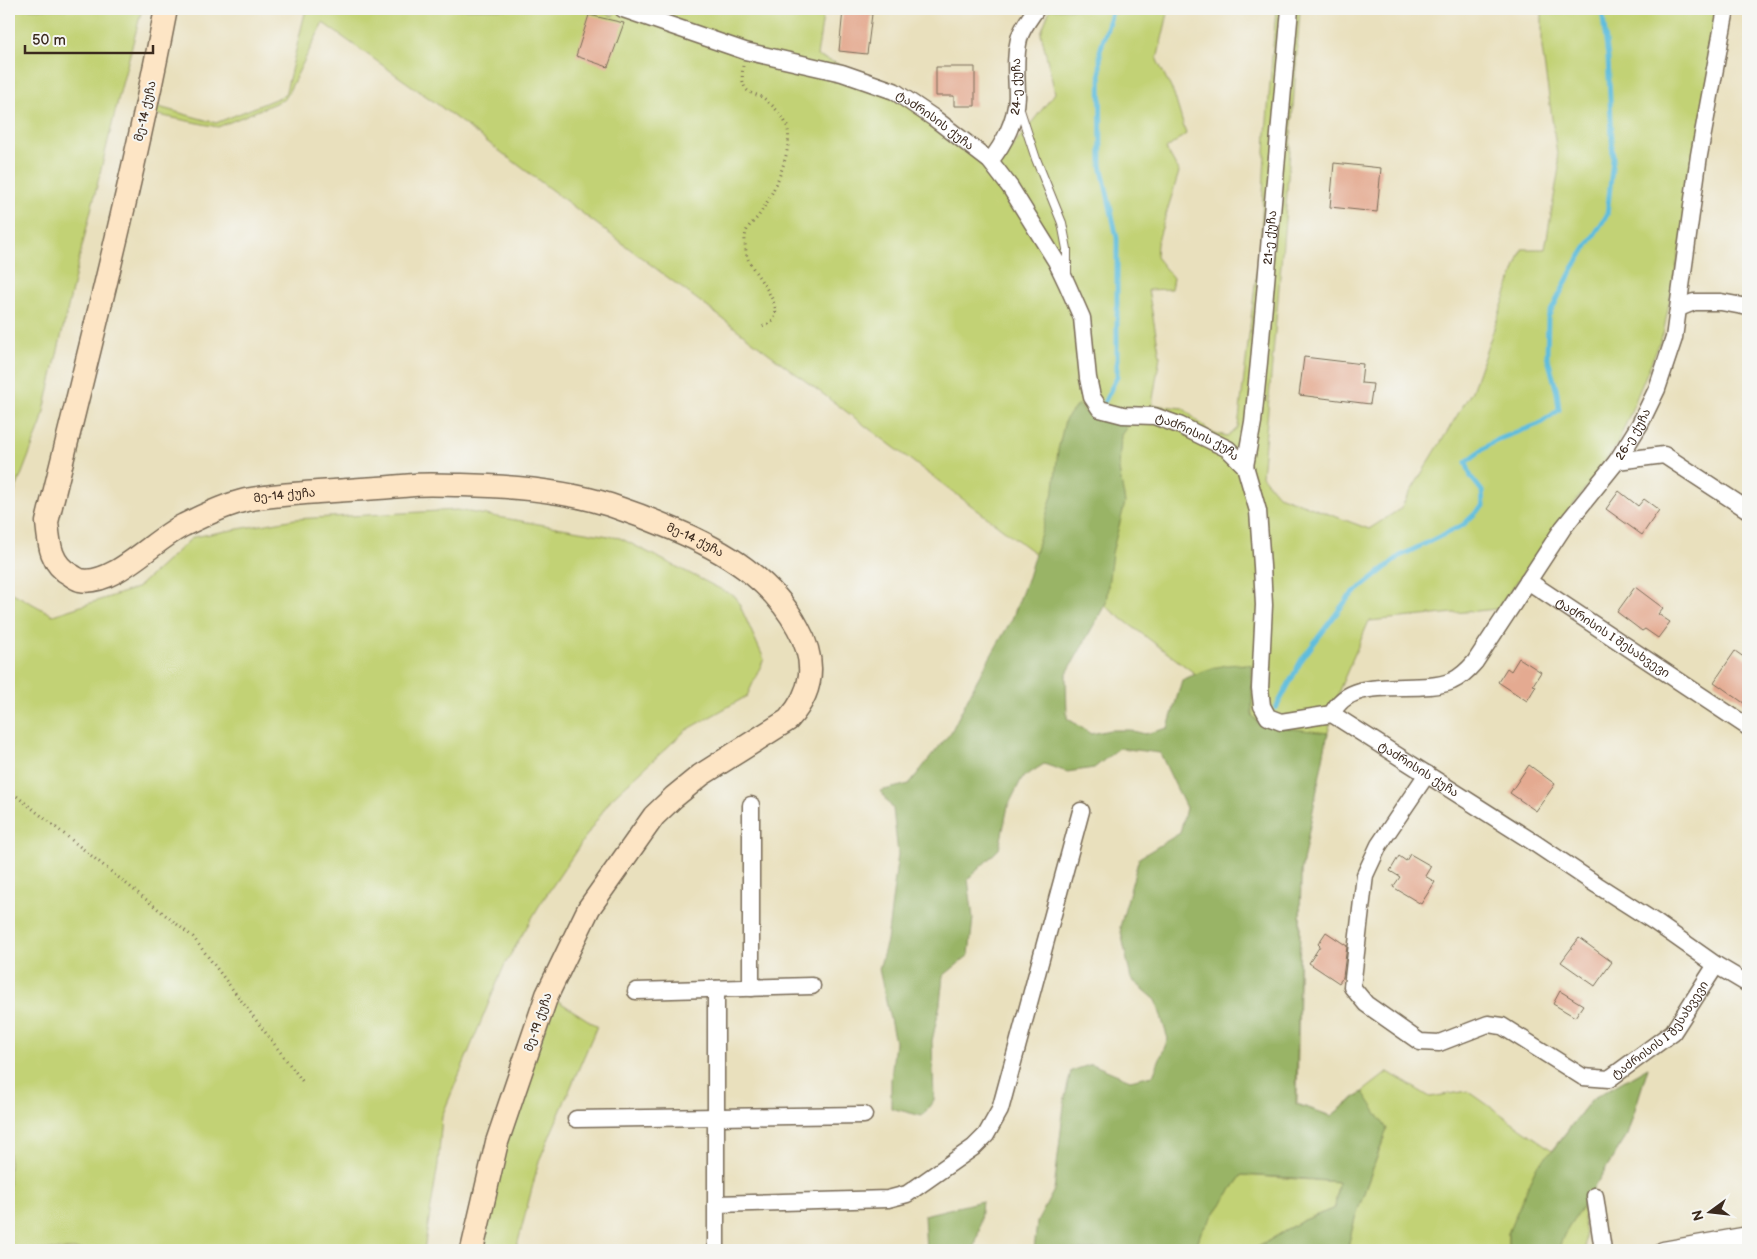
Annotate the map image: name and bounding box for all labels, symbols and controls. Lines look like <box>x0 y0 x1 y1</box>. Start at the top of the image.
scale bar <box>25 22 152 54</box>
text: 50 m <box>32 31 66 50</box>
street label: 24-ე ქუჩა <box>1007 58 1025 117</box>
street label: მე-14 ქუჩა <box>131 79 160 143</box>
street label: ტაძრისის ქუჩა <box>893 88 977 154</box>
street label: 21-ე ქუჩა <box>1261 210 1280 265</box>
street label: 26-ე ქუჩა <box>1612 406 1654 463</box>
street label: ტაძრისის ქუჩა <box>1153 410 1242 464</box>
street label: მე-14 ქუჩა <box>253 485 316 506</box>
street label: მე-14 ქუჩა <box>664 520 726 561</box>
street label: ტაძრისის I შესახვევი <box>1553 595 1673 681</box>
street label: ტაძრისის ქუჩა <box>1375 738 1461 801</box>
street label: ტაძრისის I შესახვევი <box>1609 978 1712 1083</box>
street label: მე-19 ქუჩა <box>521 991 556 1054</box>
north arrow <box>1684 1186 1734 1236</box>
text: N <box>1688 1208 1707 1223</box>

